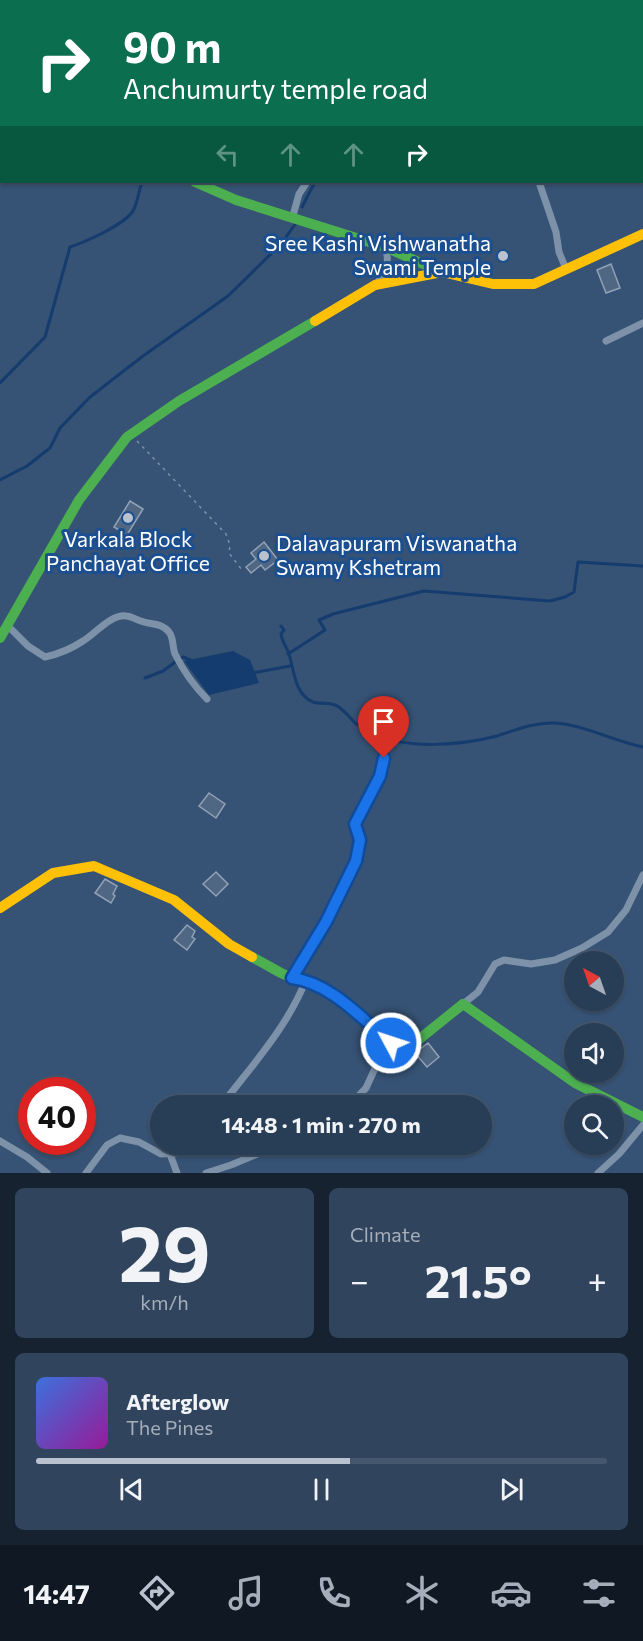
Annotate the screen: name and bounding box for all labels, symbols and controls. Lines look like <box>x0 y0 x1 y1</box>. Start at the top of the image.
text: 90 m <box>123 20 222 72</box>
icon: right <box>24 24 102 102</box>
text: Anchumurty temple road <box>123 72 428 105</box>
icon: left <box>211 138 244 171</box>
icon: ahead <box>274 138 307 171</box>
icon: ahead <box>337 138 370 171</box>
icon: right <box>400 138 433 171</box>
place label: Sree Kashi Vishwanatha Swami Temple <box>265 230 491 279</box>
marker: Sree Kashi Vishwanatha Swami Temple <box>496 249 510 263</box>
marker: Varkala Block Panchayat Office <box>121 511 135 525</box>
place label: Varkala Block Panchayat Office <box>46 526 210 575</box>
place label: Dalavapuram Viswanatha Swamy Kshetram <box>276 530 517 579</box>
marker: Dalavapuram Viswanatha Swamy Kshetram <box>257 549 271 563</box>
pin <box>358 696 409 758</box>
icon: arrive <box>367 705 400 738</box>
north arrow <box>564 951 624 1011</box>
map controls <box>564 951 624 1155</box>
position arrow <box>359 1011 423 1075</box>
button: sound <box>564 1023 624 1083</box>
speed limit sign: 40 <box>18 1077 96 1155</box>
button: search <box>564 1095 624 1155</box>
text: 14:48 · 1 min · 270 m <box>221 1111 421 1138</box>
text: 29 <box>118 1203 211 1298</box>
text: Climate <box>350 1222 420 1246</box>
text: 21.5° <box>425 1252 532 1307</box>
text: − <box>350 1259 369 1300</box>
text: + <box>588 1259 607 1300</box>
text: km/h <box>140 1290 189 1314</box>
text: Afterglow <box>126 1388 229 1415</box>
text: The Pines <box>126 1415 213 1439</box>
icon: previous <box>115 1473 148 1506</box>
icon: pause <box>305 1473 338 1506</box>
icon: next <box>495 1473 528 1506</box>
icon: directions <box>136 1572 178 1614</box>
icon: music <box>225 1572 267 1614</box>
icon: phone <box>313 1572 355 1614</box>
icon: climate <box>401 1572 443 1614</box>
icon: car <box>490 1572 532 1614</box>
icon: filters <box>578 1572 620 1614</box>
text: 14:47 <box>23 1577 90 1610</box>

